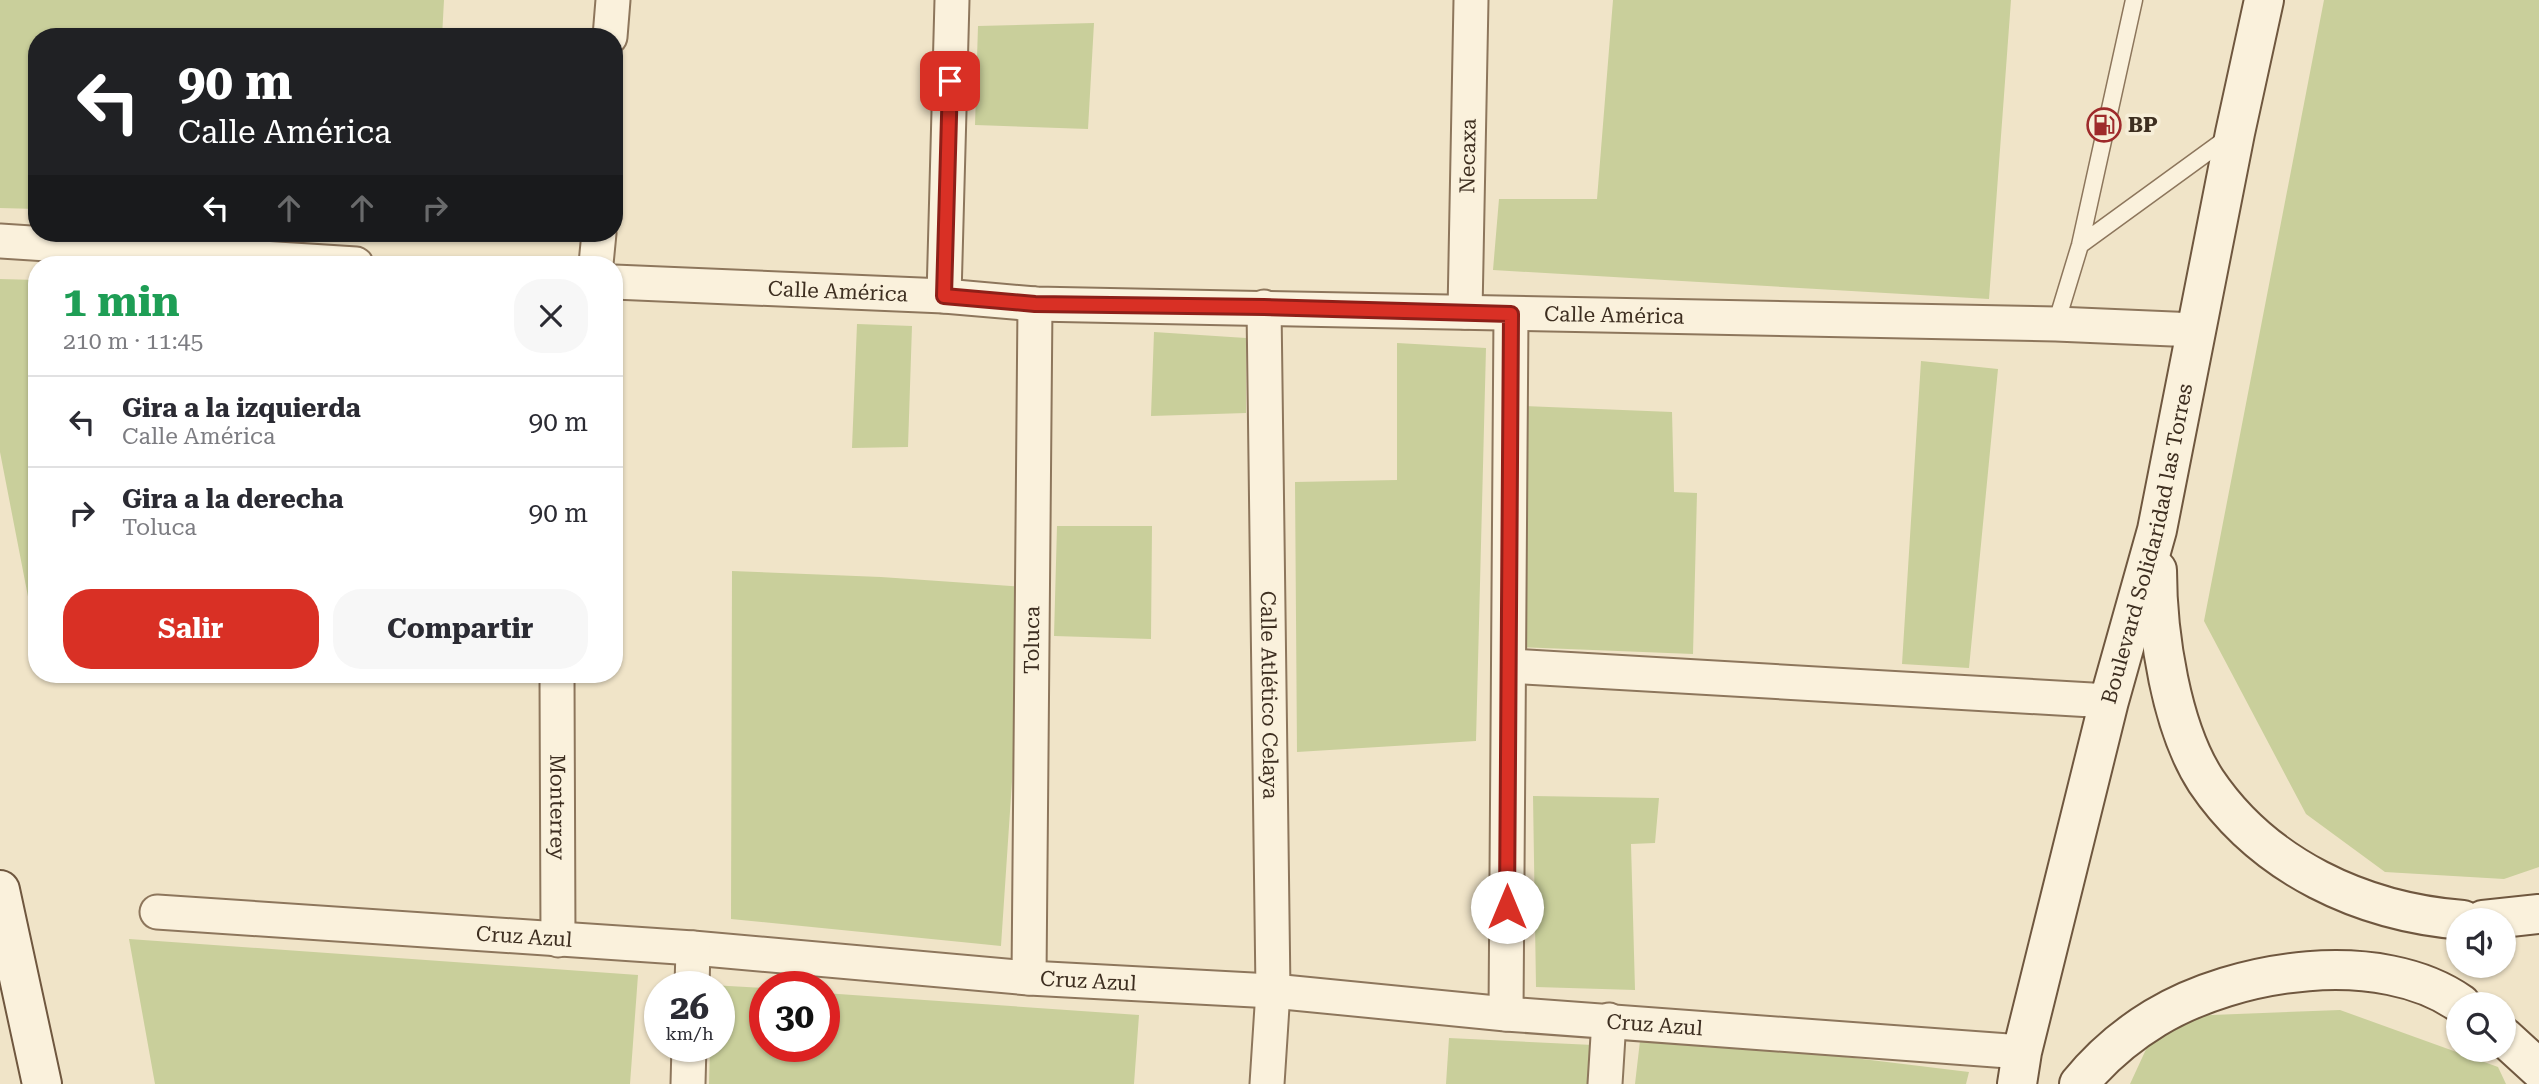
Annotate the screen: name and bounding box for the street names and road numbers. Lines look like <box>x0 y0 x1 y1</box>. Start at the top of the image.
street label: Necaxa <box>1455 118 1481 194</box>
street label: Calle América <box>767 277 909 306</box>
street label: Calle América <box>1544 302 1685 329</box>
street label: Boulevard Solidaridad las Torres <box>2097 382 2197 707</box>
street label: Calle Atlético Celaya <box>1256 591 1282 800</box>
street label: Toluca <box>1020 605 1044 674</box>
street label: Monterrey <box>545 754 570 861</box>
street label: Cruz Azul <box>475 921 574 952</box>
street label: Cruz Azul <box>1040 967 1138 996</box>
street label: Cruz Azul <box>1606 1009 1704 1040</box>

